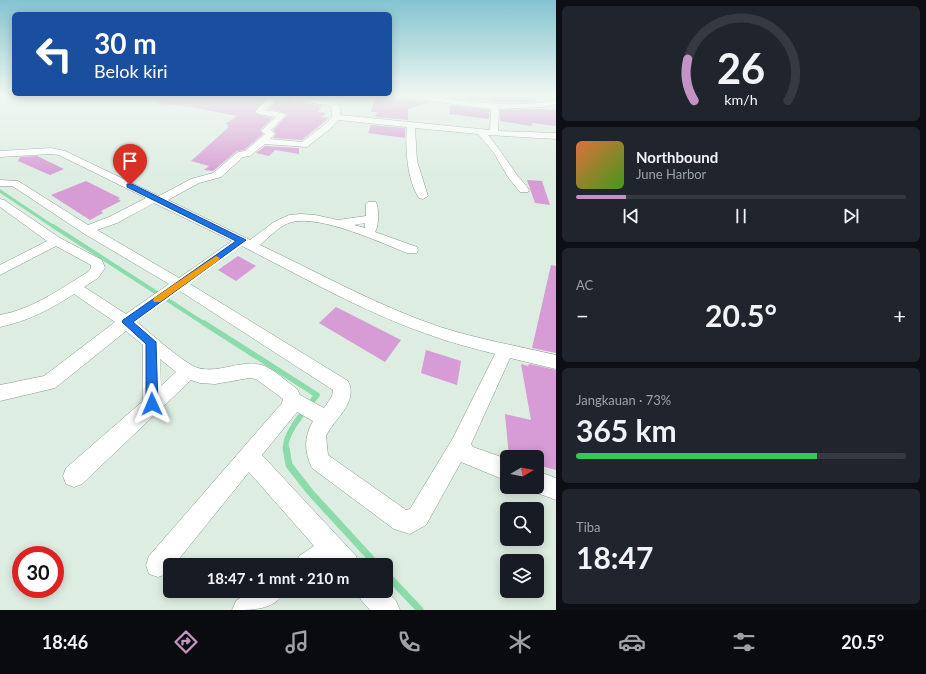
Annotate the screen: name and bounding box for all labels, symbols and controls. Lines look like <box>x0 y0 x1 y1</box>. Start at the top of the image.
text: 30 m <box>94 26 157 60</box>
icon: left <box>28 28 80 80</box>
text: 26 <box>717 43 765 93</box>
text: Belok kiri <box>94 60 168 82</box>
text: km/h <box>724 91 758 108</box>
pin <box>113 144 147 185</box>
text: Northbound <box>636 148 718 166</box>
icon: arrive <box>119 150 141 172</box>
text: June Harbor <box>636 166 706 182</box>
icon: previous <box>620 205 642 227</box>
icon: pause <box>730 205 752 227</box>
icon: next <box>840 205 862 227</box>
text: AC <box>576 277 593 293</box>
text: 20.5° <box>705 297 777 333</box>
text: − <box>576 302 589 329</box>
text: + <box>893 302 906 329</box>
position arrow <box>131 383 173 425</box>
text: Jangkauan · 73% <box>576 392 671 408</box>
text: 365 km <box>576 412 677 448</box>
north arrow <box>500 450 544 494</box>
map controls <box>500 450 544 598</box>
button: search <box>500 502 544 546</box>
text: Tiba <box>576 519 601 535</box>
text: 18:47 <box>576 539 653 575</box>
speed limit sign: 30 <box>12 546 64 598</box>
button: layers <box>500 554 544 598</box>
text: 18:47 · 1 mnt · 210 m <box>207 569 349 587</box>
icon: directions <box>172 628 200 656</box>
icon: music <box>283 628 311 656</box>
icon: phone <box>395 628 423 656</box>
icon: climate <box>506 628 534 656</box>
icon: car <box>618 628 646 656</box>
icon: filters <box>730 628 758 656</box>
text: 18:46 <box>42 631 88 653</box>
text: 20.5° <box>841 631 884 653</box>

